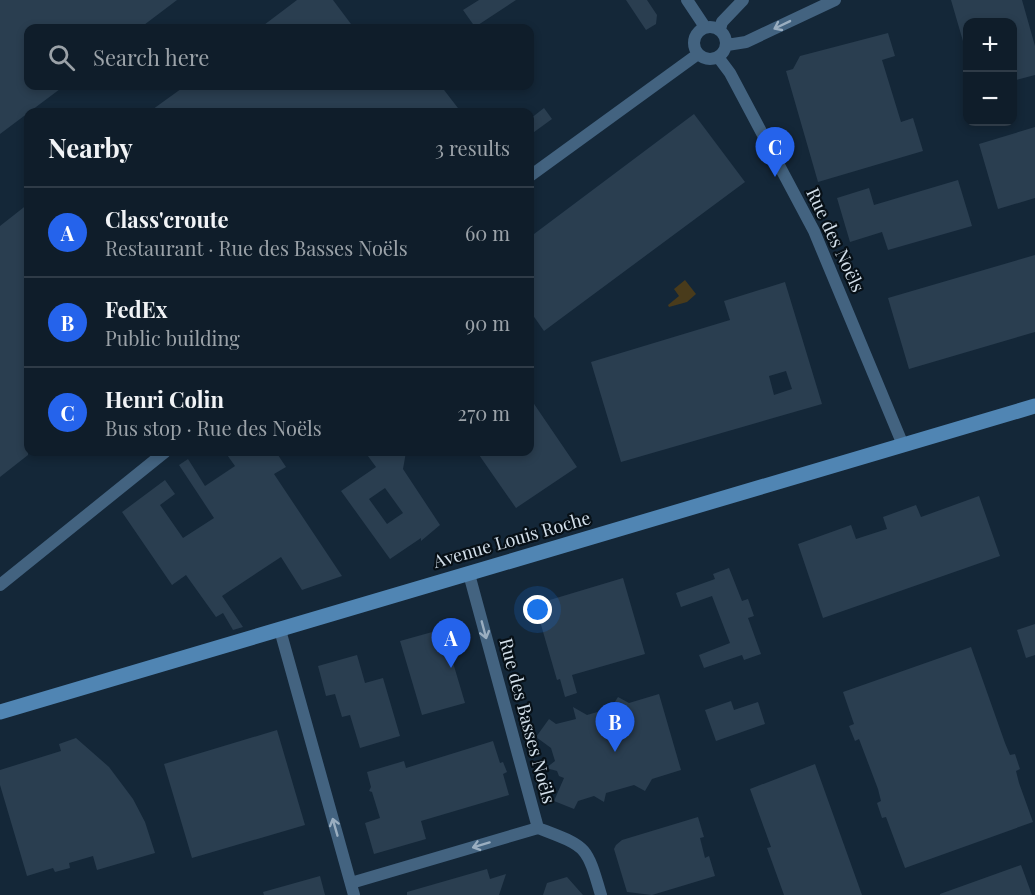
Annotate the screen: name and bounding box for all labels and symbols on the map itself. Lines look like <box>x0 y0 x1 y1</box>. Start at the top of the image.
one-way arrow <box>773 20 791 32</box>
pin: C <box>756 128 794 177</box>
street label: Rue des Noëls <box>801 184 871 296</box>
street label: Avenue Louis Roche <box>429 505 593 573</box>
your location <box>523 595 552 624</box>
pin: A <box>432 618 470 668</box>
one-way arrow <box>479 620 490 639</box>
street label: Rue des Basses Noëls <box>494 635 562 806</box>
pin: B <box>596 702 634 752</box>
one-way arrow <box>329 818 340 837</box>
one-way arrow <box>472 840 491 851</box>

